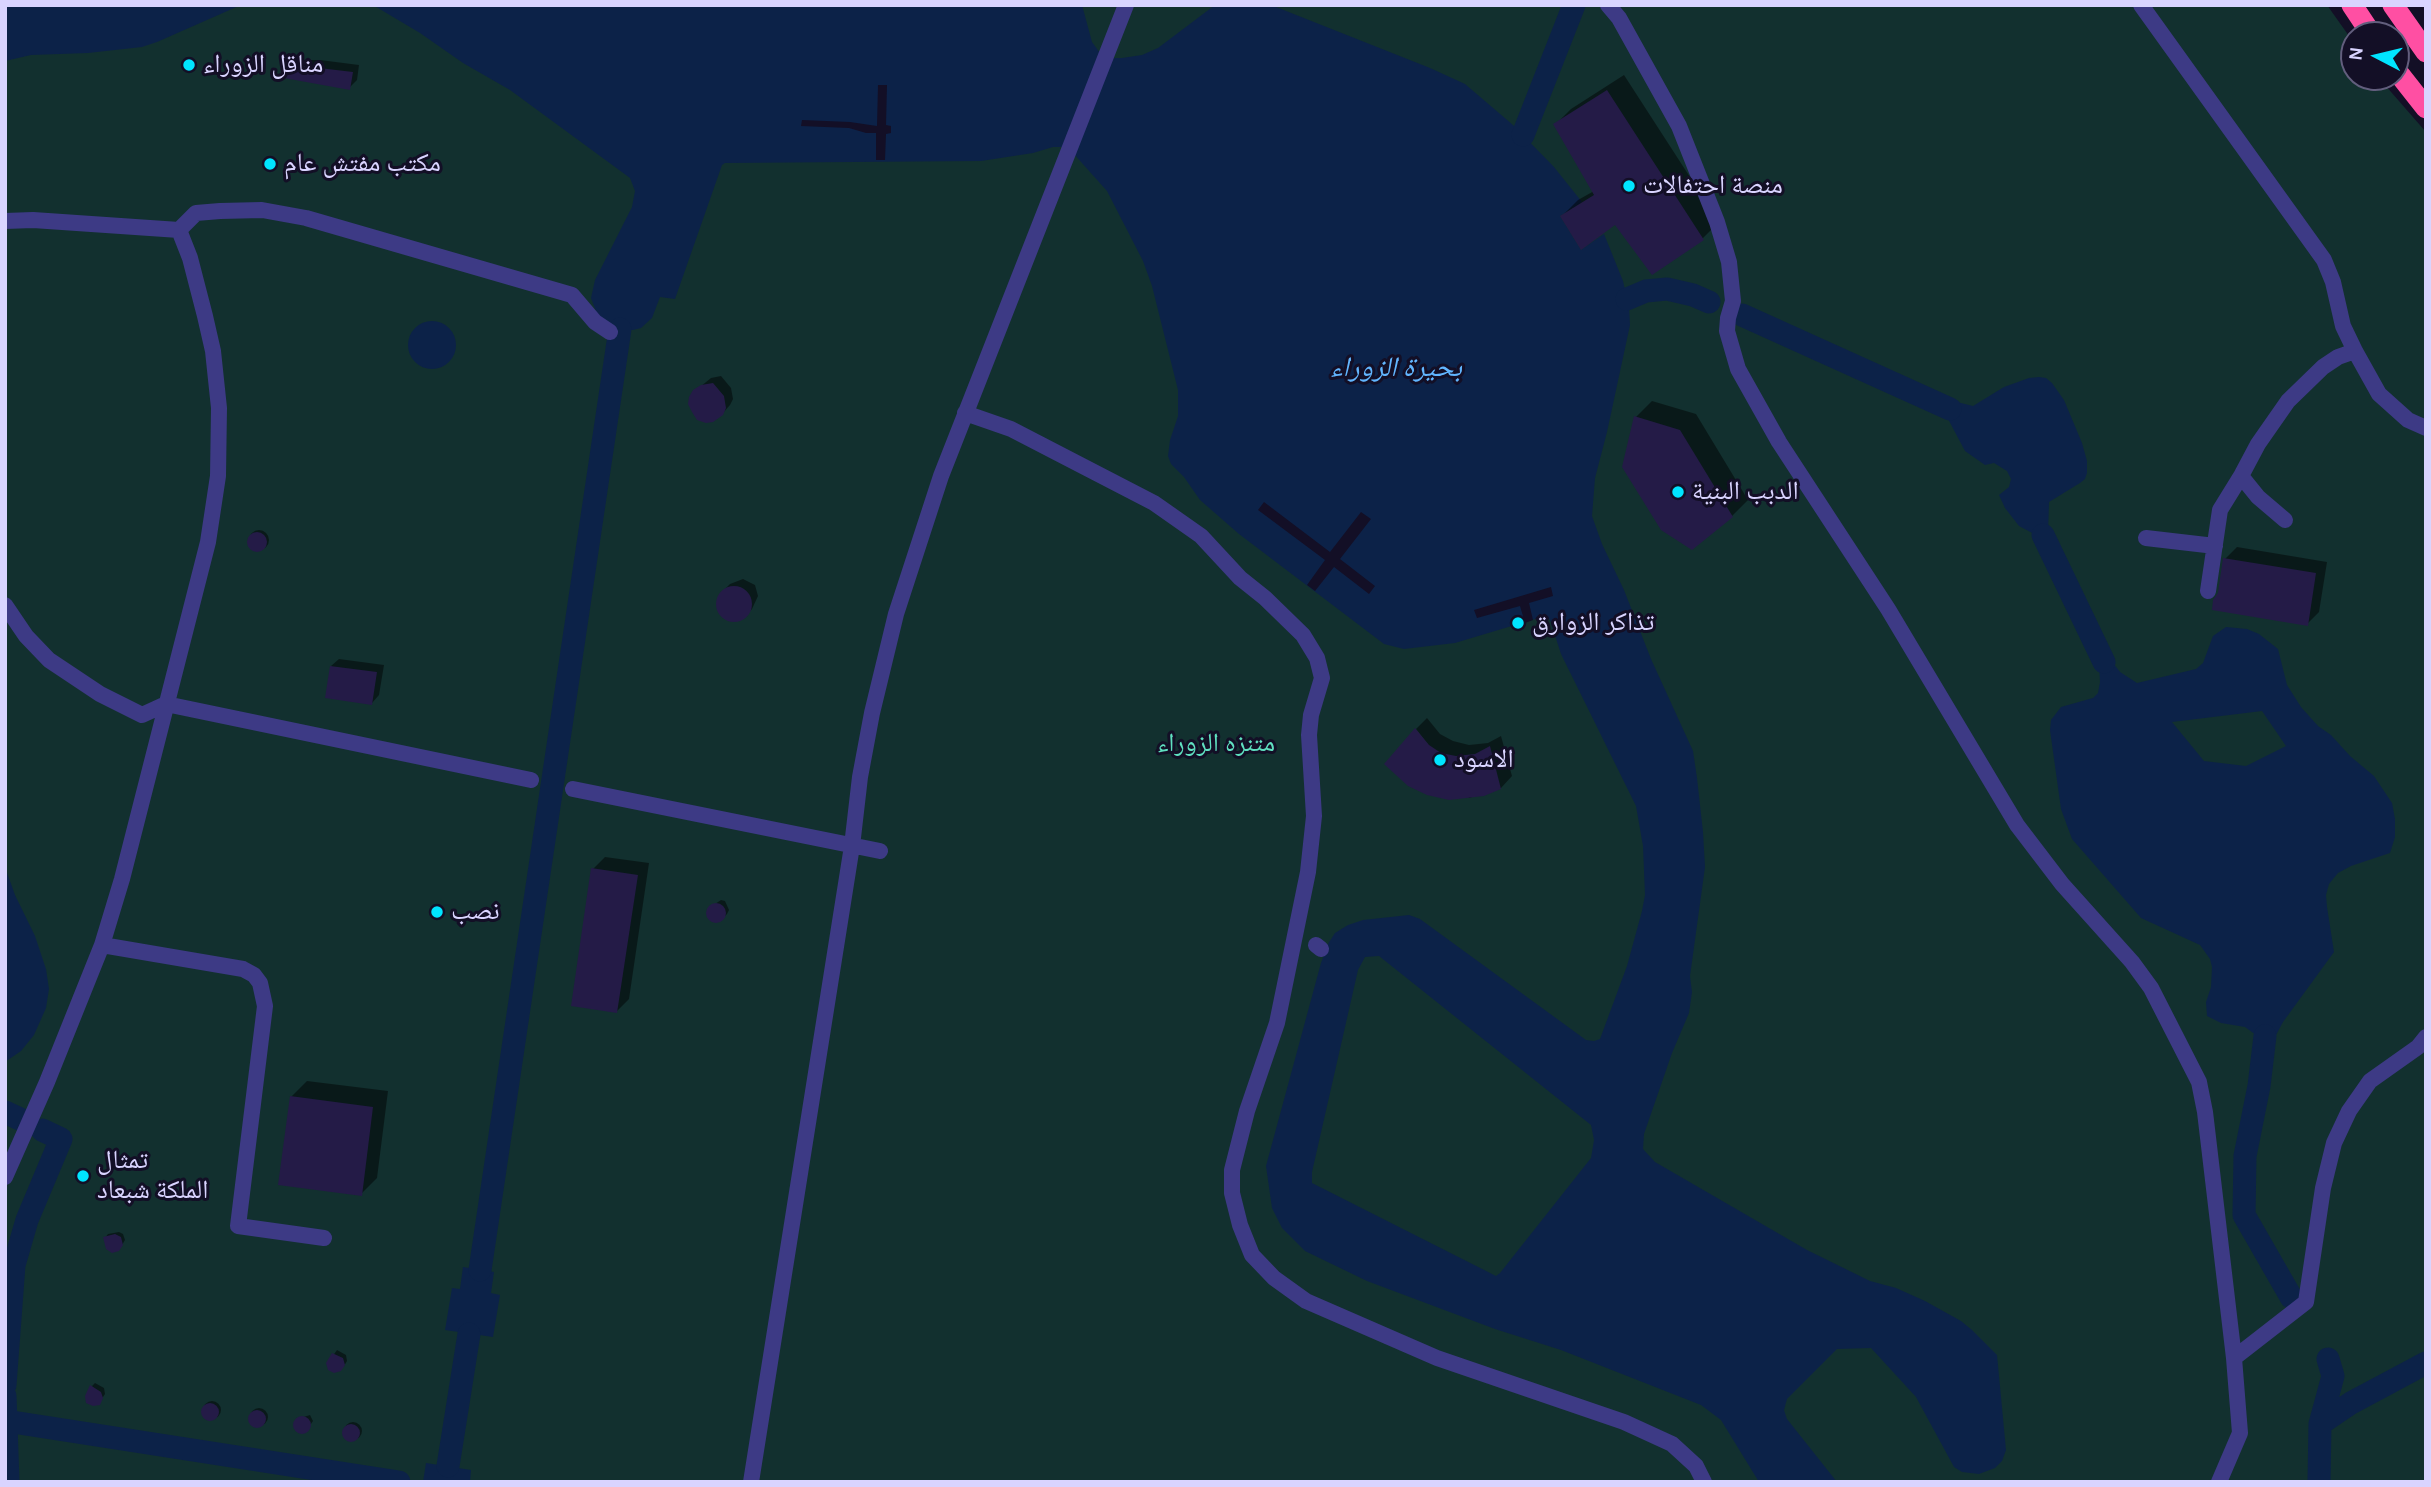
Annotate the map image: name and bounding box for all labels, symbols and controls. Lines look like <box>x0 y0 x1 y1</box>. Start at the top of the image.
north arrow <box>2340 21 2410 91</box>
text: N <box>2344 46 2368 62</box>
place label: مناقل الزوراء <box>203 49 323 81</box>
marker: مناقل الزوراء <box>181 57 197 73</box>
place label: مكتب مفتش عام <box>284 148 441 180</box>
marker: مكتب مفتش عام <box>262 156 278 172</box>
place label: منصة احتفالات <box>1643 170 1783 202</box>
marker: منصة احتفالات <box>1621 178 1637 194</box>
water label: بحيرة الزوراء <box>1330 351 1462 385</box>
place label: الدبب البنية <box>1692 476 1799 508</box>
marker: الدبب البنية <box>1670 484 1686 500</box>
place label: تذاكر الزوارق <box>1532 607 1654 639</box>
marker: تذاكر الزوارق <box>1510 615 1526 631</box>
park label: متنزه الزوراء <box>1157 728 1275 760</box>
place label: الاسود <box>1454 744 1514 776</box>
marker: الاسود <box>1432 752 1448 768</box>
place label: نصب <box>451 896 500 928</box>
marker: نصب <box>429 904 445 920</box>
place label: تمثال الملكة شبعاد <box>97 1145 208 1206</box>
marker: تمثال الملكة شبعاد <box>75 1168 91 1184</box>

